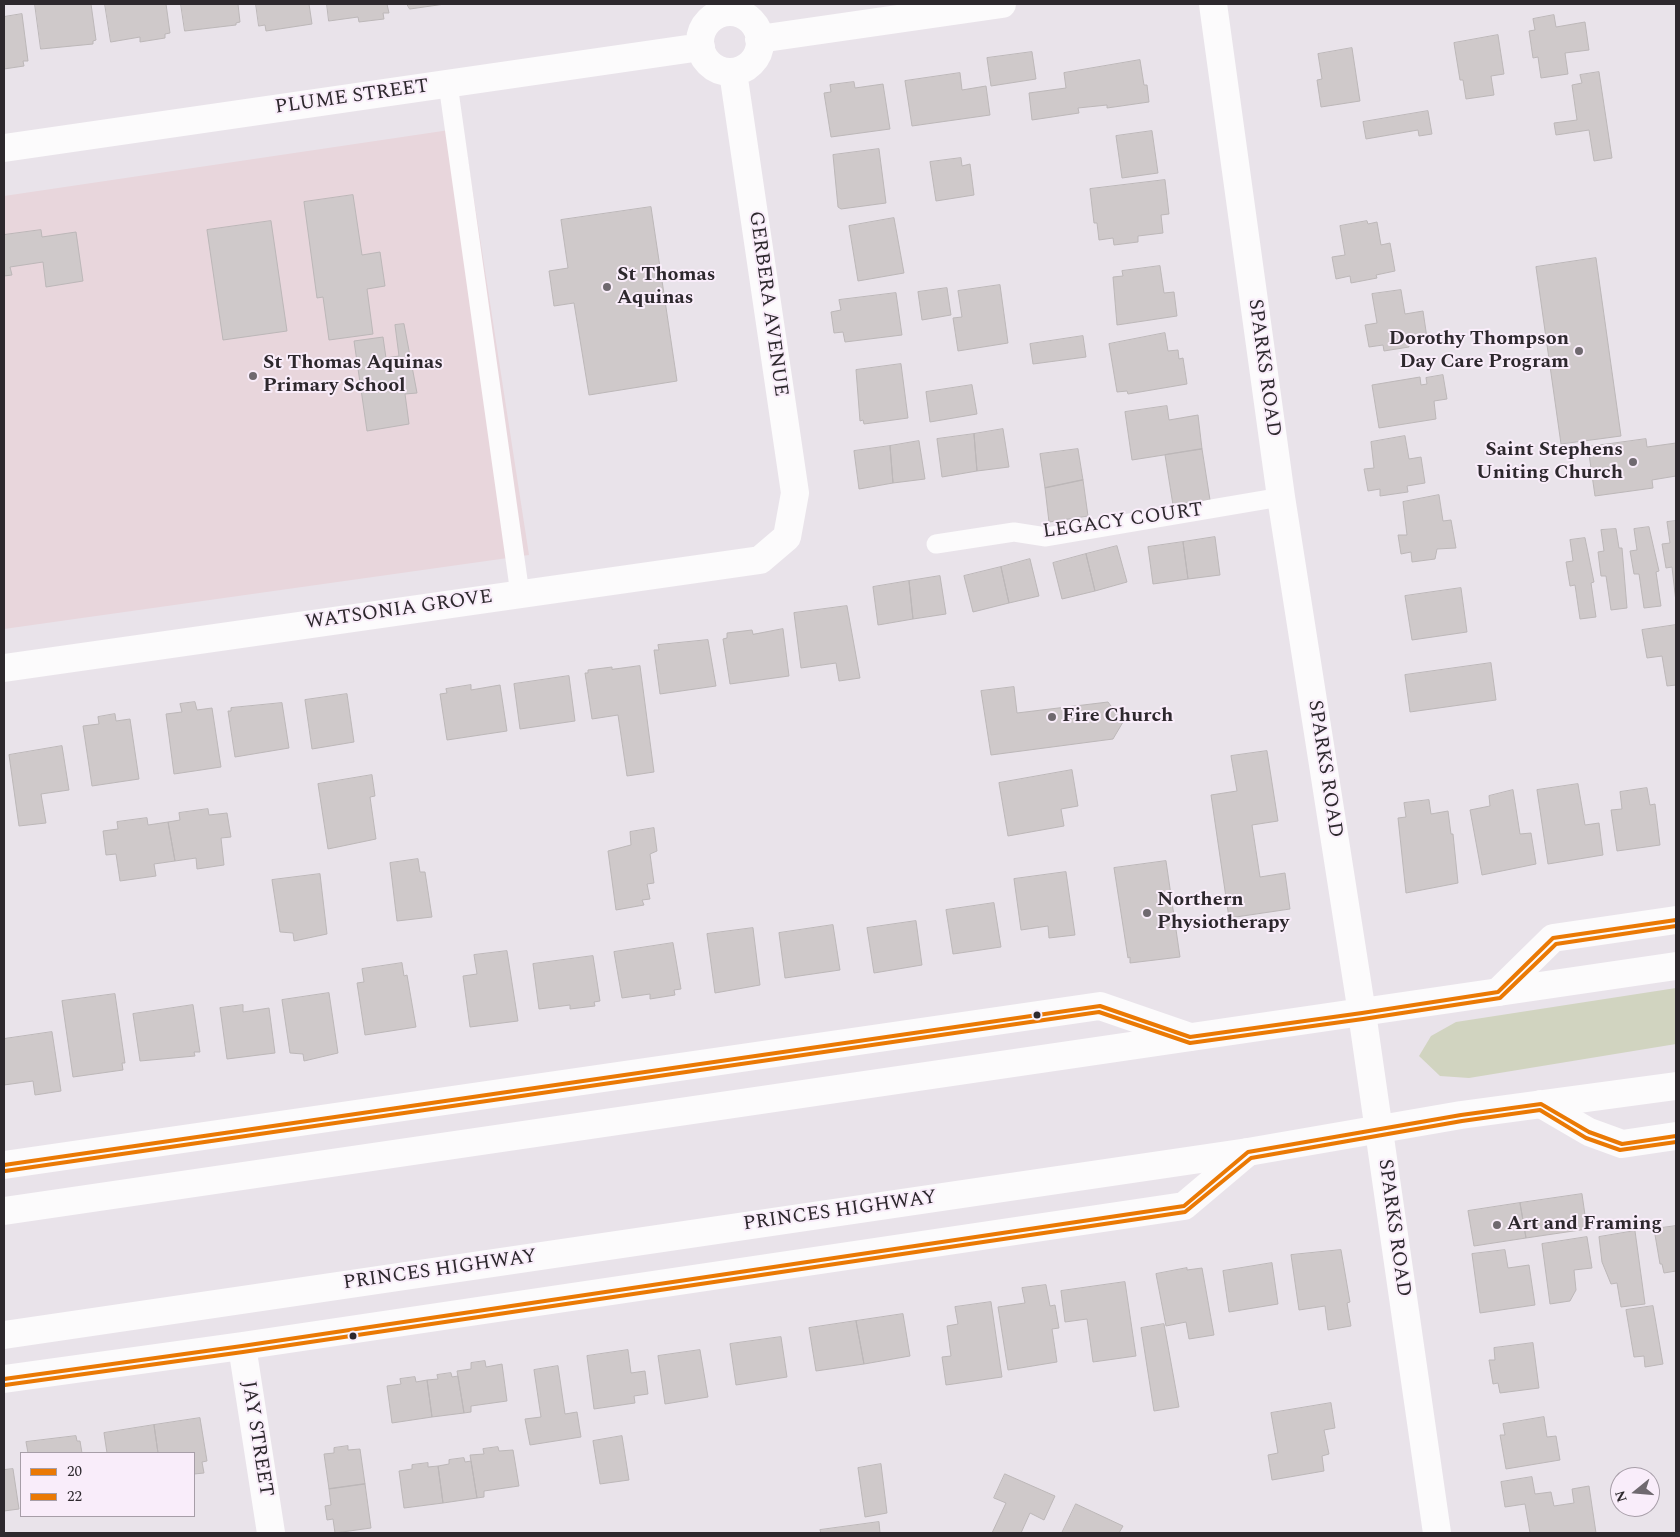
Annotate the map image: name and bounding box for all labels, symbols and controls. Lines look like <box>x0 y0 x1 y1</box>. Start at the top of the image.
street label: PLUME STREET <box>274 75 430 121</box>
street label: GERBERA AVENUE <box>742 210 792 398</box>
place label: St Thomas Aquinas <box>617 264 716 311</box>
marker: St Thomas Aquinas <box>601 281 613 293</box>
street label: SPARKS ROAD <box>1241 297 1285 439</box>
place label: Dorothy Thompson Day Care Program <box>1389 328 1569 375</box>
marker: Dorothy Thompson Day Care Program <box>1573 345 1585 357</box>
place label: St Thomas Aquinas Primary School <box>263 352 443 399</box>
marker: St Thomas Aquinas Primary School <box>247 370 259 382</box>
place label: Saint Stephens Uniting Church <box>1476 439 1623 486</box>
marker: Saint Stephens Uniting Church <box>1627 456 1639 468</box>
street label: LEGACY COURT <box>1041 499 1205 545</box>
street label: WATSONIA GROVE <box>304 586 494 636</box>
street label: SPARKS ROAD <box>1301 698 1347 840</box>
place label: Fire Church <box>1062 705 1173 729</box>
marker: Fire Church <box>1046 711 1058 723</box>
place label: Northern Physiotherapy <box>1157 889 1289 936</box>
marker: Northern Physiotherapy <box>1141 907 1153 919</box>
unlabelled marker <box>1032 1010 1042 1020</box>
street label: SPARKS ROAD <box>1371 1157 1415 1299</box>
street label: PRINCES HIGHWAY <box>742 1187 938 1237</box>
place label: Art and Framing <box>1507 1213 1662 1237</box>
marker: Art and Framing <box>1491 1219 1503 1231</box>
street label: PRINCES HIGHWAY <box>342 1246 538 1296</box>
unlabelled marker <box>348 1331 358 1341</box>
street label: JAY STREET <box>235 1380 277 1498</box>
legend <box>20 1452 195 1517</box>
text: 20 <box>67 1460 82 1483</box>
north arrow <box>1610 1467 1660 1517</box>
text: 22 <box>67 1485 82 1508</box>
text: N <box>1609 1488 1633 1505</box>

